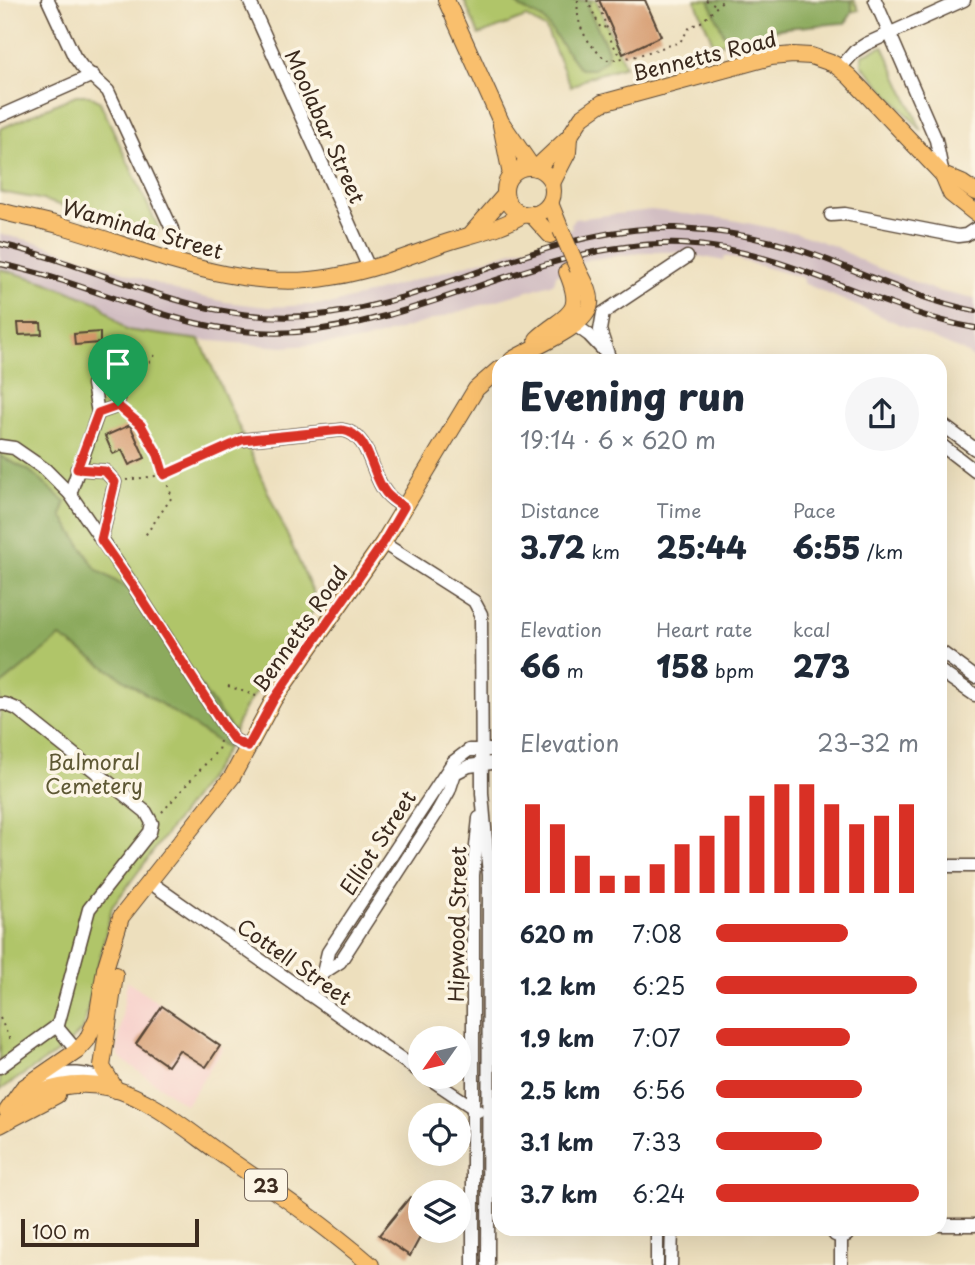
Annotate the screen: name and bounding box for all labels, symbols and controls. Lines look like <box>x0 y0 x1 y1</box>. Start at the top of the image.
street label: Bennetts Road <box>628 22 780 88</box>
street label: Moolabar Street <box>278 44 374 208</box>
street label: Waminda Street <box>59 190 227 266</box>
pin <box>88 334 148 406</box>
icon: arrive <box>99 345 137 383</box>
text: Evening run <box>520 367 745 424</box>
button: share <box>845 377 919 451</box>
text: 19:14 · 6 × 620 m <box>520 422 716 457</box>
text: Distance <box>520 496 600 524</box>
text: Time <box>656 496 701 524</box>
text: Pace <box>793 496 836 524</box>
text: 3.72 <box>520 524 585 569</box>
text: 25:44 <box>656 524 747 569</box>
text: 6:55 <box>793 524 861 569</box>
text: km <box>585 537 620 565</box>
text: /km <box>861 537 903 565</box>
street label: Bennetts Road <box>244 558 354 698</box>
text: Elevation <box>520 615 602 643</box>
text: Heart rate <box>656 615 752 643</box>
text: kcal <box>793 615 831 643</box>
text: 66 <box>520 643 560 688</box>
text: 158 <box>656 643 709 688</box>
text: 273 <box>793 643 850 688</box>
text: m <box>560 656 584 684</box>
text: bpm <box>709 656 754 684</box>
text: Elevation <box>520 725 619 760</box>
text: 23–32 m <box>817 725 919 760</box>
park label: Balmoral Cemetery <box>45 745 143 801</box>
street label: Elliot Street <box>331 783 423 901</box>
street label: Hipwood Street <box>439 846 473 1002</box>
street label: Cottell Street <box>231 909 359 1013</box>
text: 620 m <box>520 916 594 951</box>
text: 7:08 <box>632 916 683 951</box>
text: 1.2 km <box>520 968 596 1003</box>
text: 6:25 <box>632 968 685 1003</box>
text: 1.9 km <box>520 1020 594 1055</box>
text: 7:07 <box>632 1020 681 1055</box>
north arrow <box>408 1026 471 1088</box>
map controls <box>408 1026 471 1243</box>
text: 2.5 km <box>520 1072 600 1107</box>
text: 6:56 <box>632 1072 685 1107</box>
button: locate <box>408 1103 471 1166</box>
text: 3.1 km <box>520 1124 594 1159</box>
text: 7:33 <box>632 1124 682 1159</box>
road number: 23 <box>245 1170 287 1200</box>
text: 3.7 km <box>520 1176 598 1211</box>
text: 6:24 <box>632 1176 686 1211</box>
button: layers <box>408 1180 471 1243</box>
scale bar <box>21 1216 200 1248</box>
text: 100 m <box>32 1217 90 1245</box>

